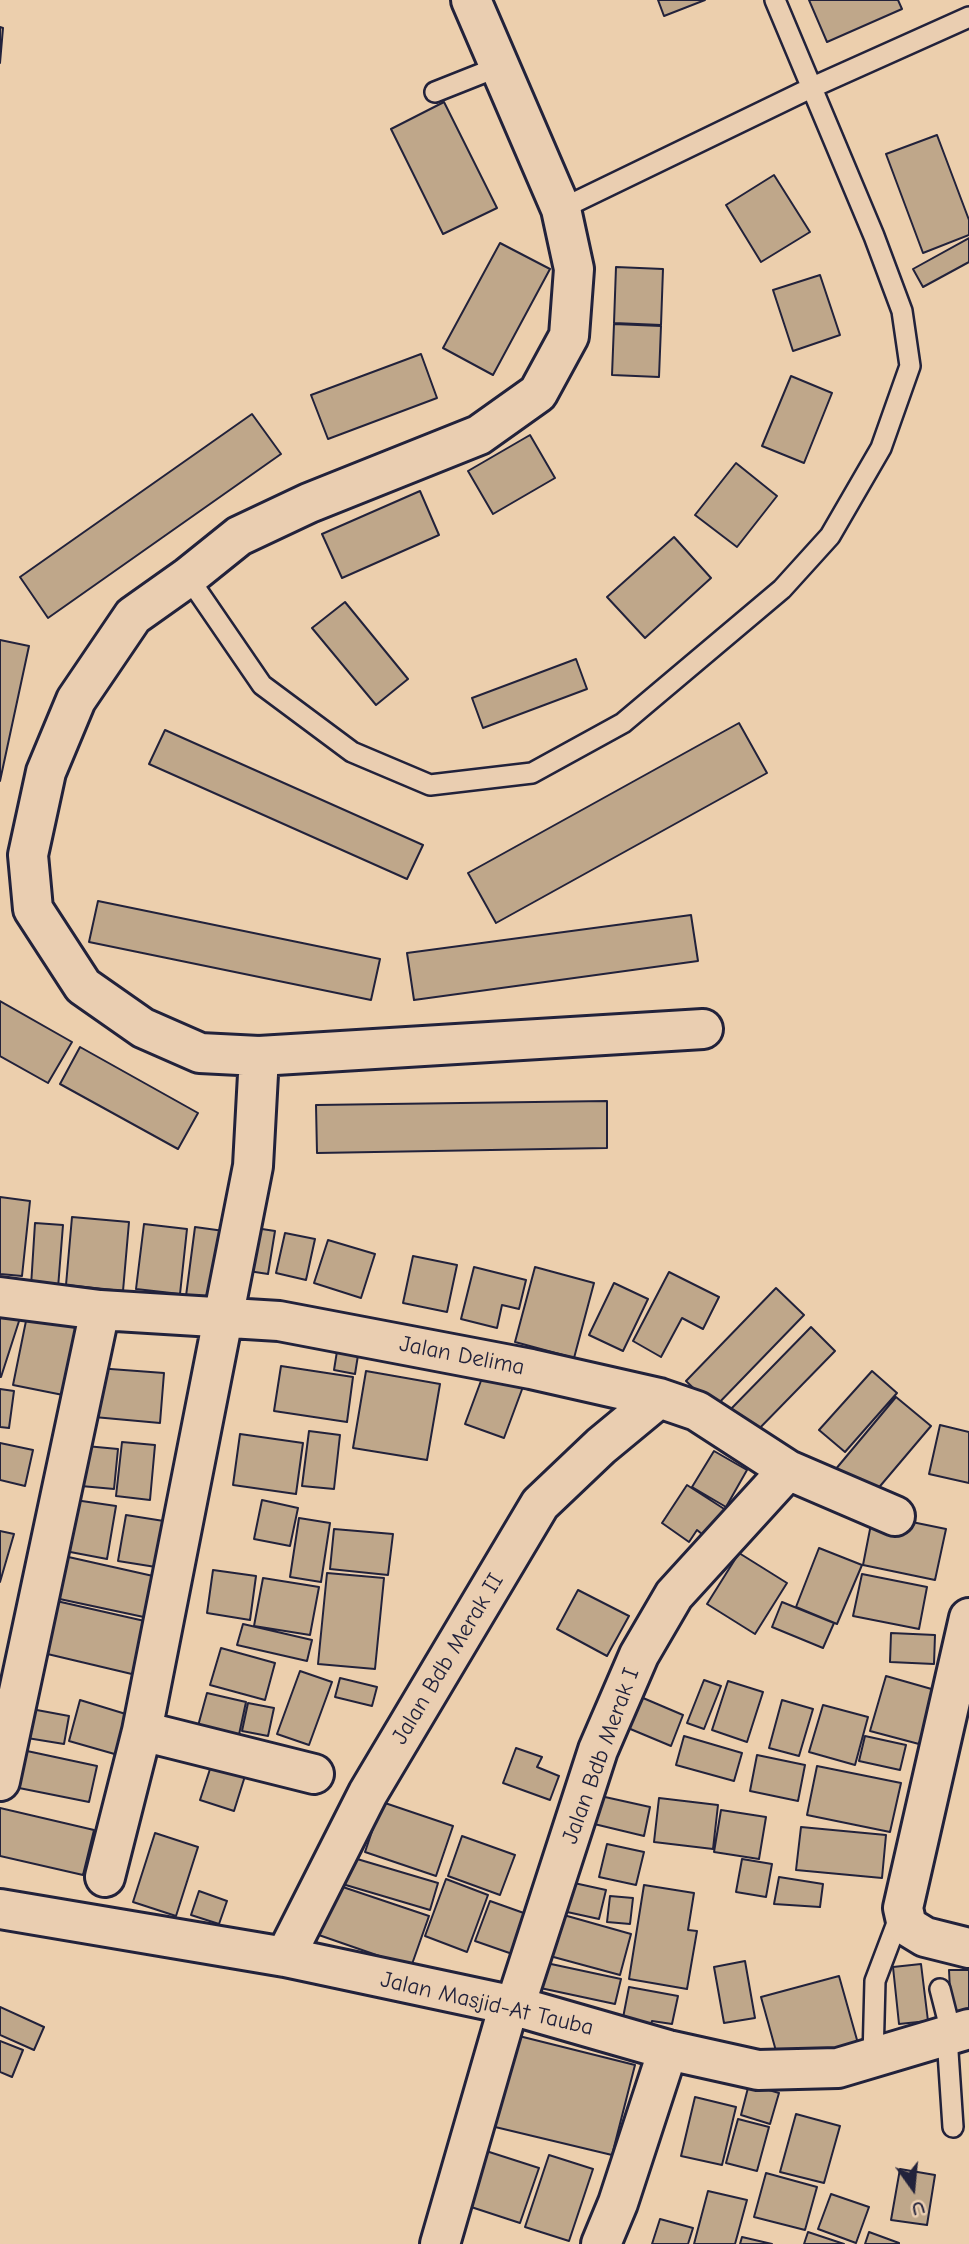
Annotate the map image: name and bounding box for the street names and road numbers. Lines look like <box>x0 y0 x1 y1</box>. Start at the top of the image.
street label: Jalan Delima <box>397 1330 527 1382</box>
street label: Jalan Bdb Merak II <box>386 1569 510 1749</box>
street label: Jalan Bdb Merak I <box>556 1664 646 1848</box>
street label: Jalan Masjid-At Tauba <box>378 1966 596 2042</box>

